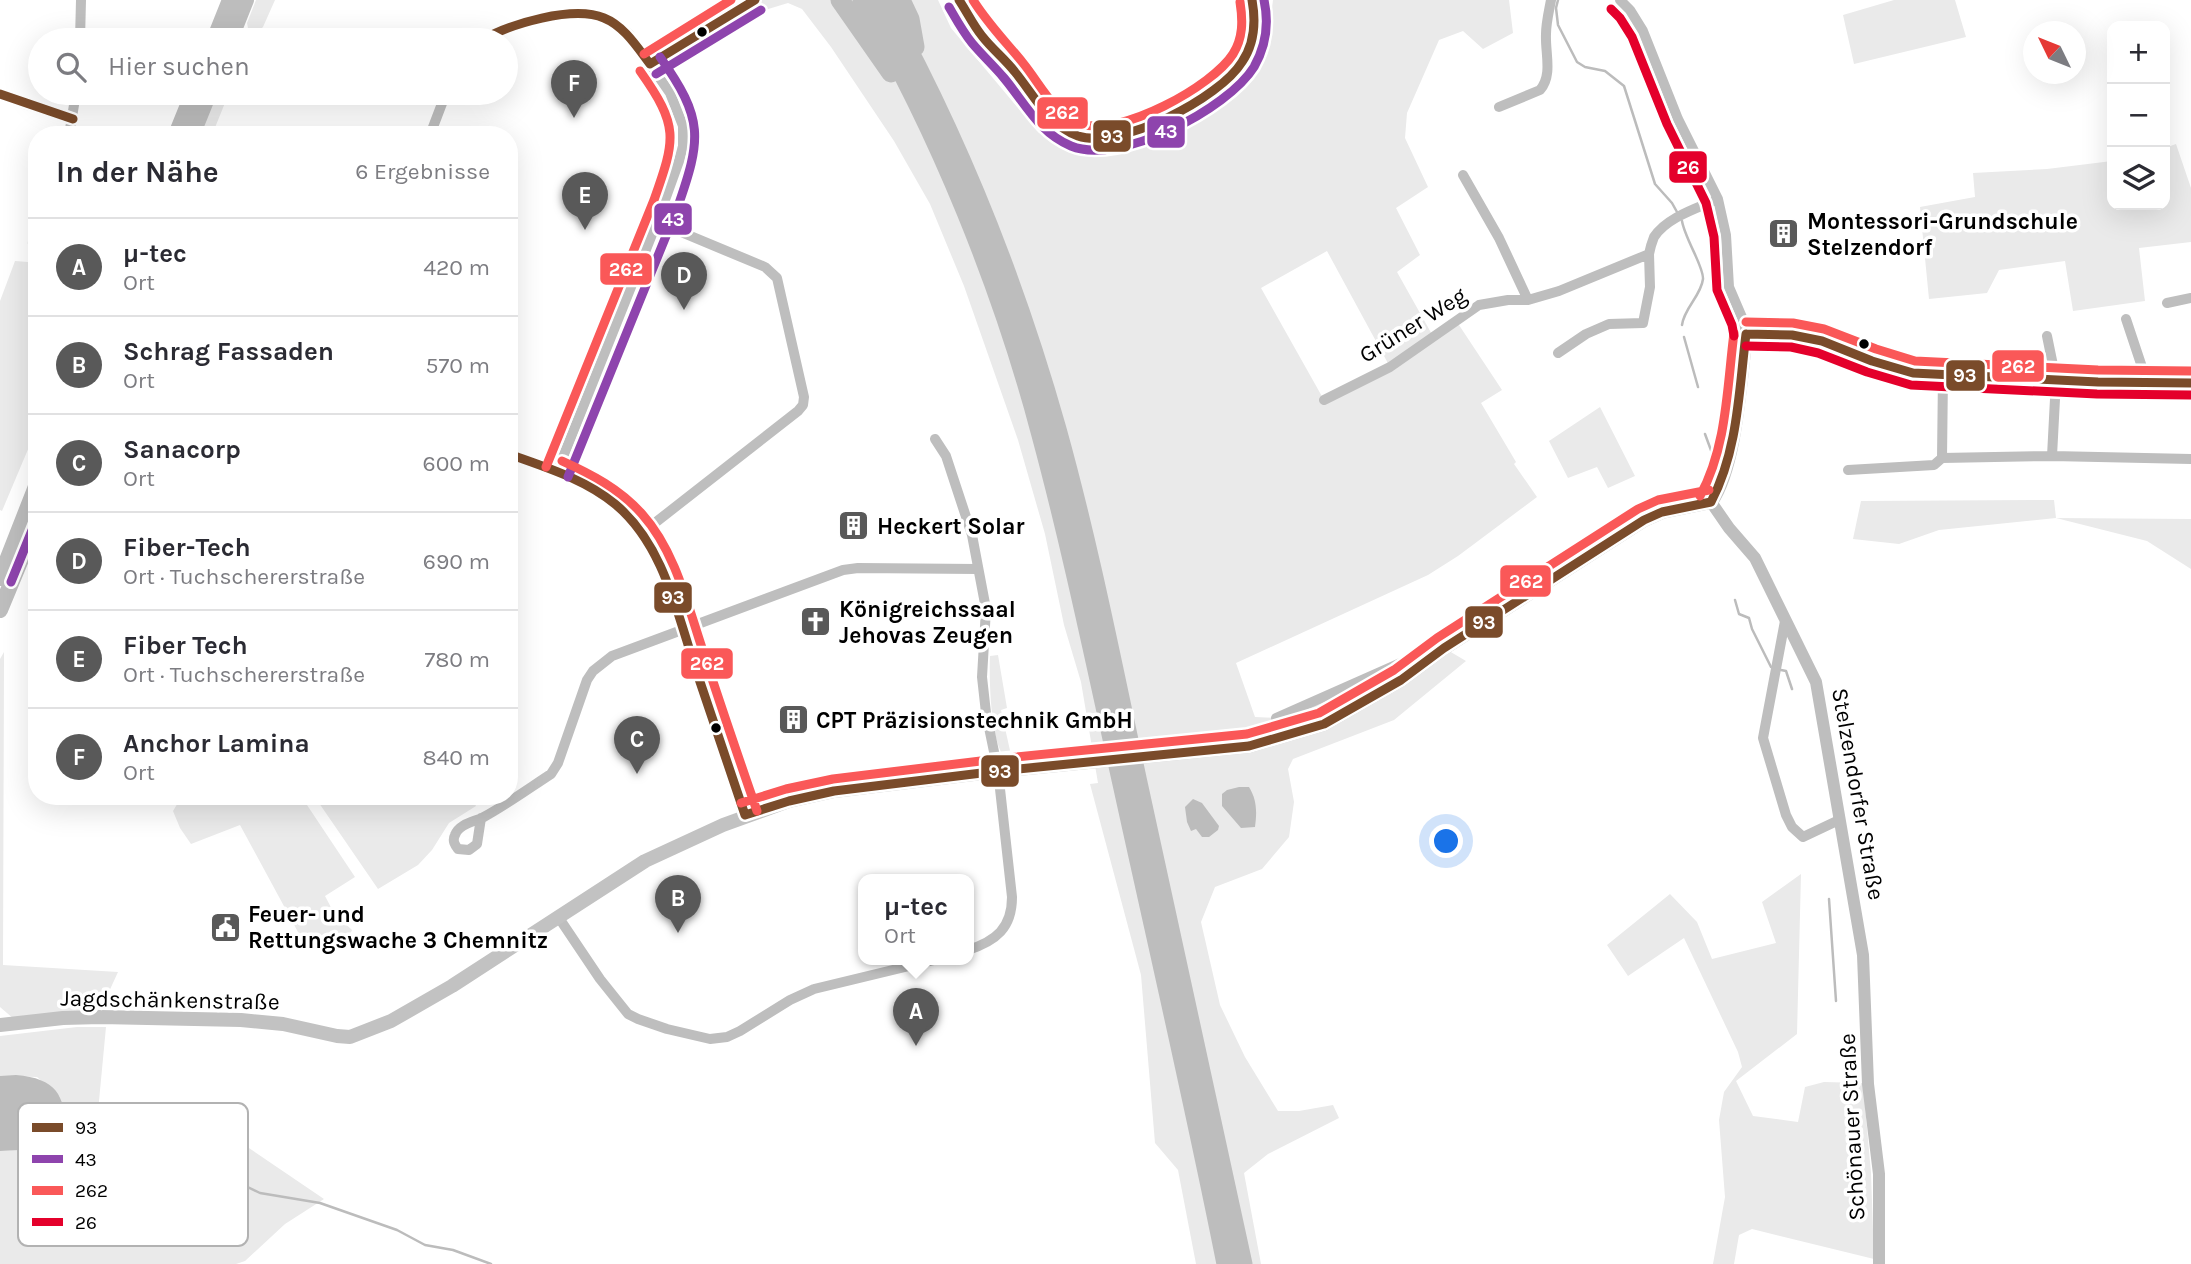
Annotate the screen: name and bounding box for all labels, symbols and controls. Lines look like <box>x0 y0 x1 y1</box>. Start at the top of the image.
north arrow <box>2023 21 2086 84</box>
map controls <box>2107 21 2170 210</box>
button: + <box>2107 21 2170 84</box>
unlabelled marker <box>695 25 709 39</box>
search box <box>28 28 518 105</box>
icon: search <box>52 48 90 86</box>
text: Hier suchen <box>108 51 250 82</box>
pin: F <box>551 60 597 118</box>
button: − <box>2107 84 2170 147</box>
line badge: 262 <box>1036 96 1089 130</box>
text: 262 <box>1045 102 1079 124</box>
line badge: 43 <box>1146 115 1186 149</box>
line badge: 93 <box>1092 119 1132 153</box>
text: 43 <box>1154 121 1178 143</box>
text: 93 <box>1100 126 1124 148</box>
button: layers <box>2107 147 2170 210</box>
line badge: 26 <box>1668 150 1708 184</box>
text: In der Nähe <box>56 154 219 190</box>
text: 26 <box>1676 157 1700 179</box>
text: 6 Ergebnisse <box>355 158 490 185</box>
pin: E <box>562 172 608 230</box>
line badge: 43 <box>653 202 693 236</box>
place label: Montessori-Grundschule Stelzendorf <box>1807 208 2078 261</box>
text: 43 <box>661 209 685 231</box>
building icon: Montessori-Grundschule Stelzendorf <box>1767 217 1801 251</box>
text: µ-tec <box>123 238 187 269</box>
line badge: 262 <box>599 252 653 286</box>
pin: D <box>661 252 707 310</box>
text: A <box>72 254 86 281</box>
text: 420 m <box>423 254 490 281</box>
text: 262 <box>609 259 643 281</box>
text: Ort <box>123 269 155 296</box>
street label: Grüner Weg <box>1354 281 1472 369</box>
text: Schrag Fassaden <box>123 336 334 367</box>
unlabelled marker <box>1857 337 1871 351</box>
line badge: 262 <box>1991 349 2045 383</box>
text: B <box>72 352 86 379</box>
text: 570 m <box>426 352 490 379</box>
text: 262 <box>2001 356 2035 378</box>
line badge: 93 <box>1945 359 1986 392</box>
text: 93 <box>1953 365 1977 387</box>
text: Ort <box>123 367 155 394</box>
text: Sanacorp <box>123 434 241 465</box>
text: C <box>72 450 86 477</box>
text: 600 m <box>423 450 490 477</box>
text: Ort <box>123 465 155 492</box>
building icon: Heckert Solar <box>837 509 871 543</box>
place label: Heckert Solar <box>877 513 1024 540</box>
text: Fiber-Tech <box>123 532 251 563</box>
text: D <box>71 548 87 575</box>
text: 690 m <box>423 548 490 575</box>
text: Ort · Tuchschererstraße <box>123 563 365 590</box>
line badge: 262 <box>1499 564 1552 598</box>
text: 262 <box>1509 571 1543 593</box>
line badge: 93 <box>653 581 693 614</box>
text: 93 <box>661 587 685 609</box>
place label: Königreichssaal Jehovas Zeugen <box>839 596 1016 649</box>
church icon: Königreichssaal Jehovas Zeugen <box>799 605 833 639</box>
line badge: 93 <box>1464 605 1504 639</box>
text: 93 <box>1472 612 1496 634</box>
text: Fiber Tech <box>123 630 248 661</box>
text: E <box>72 646 86 673</box>
text: 780 m <box>424 646 490 673</box>
line badge: 262 <box>680 647 734 680</box>
text: 262 <box>690 653 724 675</box>
text: Ort · Tuchschererstraße <box>123 661 365 688</box>
street label: Stelzendorfer Straße <box>1826 686 1890 902</box>
building icon: CPT Präzisionstechnik GmbH <box>776 703 810 737</box>
place label: CPT Präzisionstechnik GmbH <box>816 707 1133 734</box>
pin: C <box>614 716 660 774</box>
unlabelled marker <box>709 721 723 735</box>
text: Anchor Lamina <box>123 728 310 759</box>
text: F <box>73 744 85 771</box>
text: 840 m <box>422 744 490 771</box>
line badge: 93 <box>980 754 1020 788</box>
text: Ort <box>123 759 155 786</box>
text: 93 <box>988 761 1012 783</box>
your location <box>1429 824 1463 858</box>
popup <box>858 874 974 965</box>
pin: B <box>655 875 701 933</box>
text: µ-tec <box>884 891 948 922</box>
place label: Feuer- und Rettungswache 3 Chemnitz <box>248 901 548 954</box>
public building icon: Feuer- und Rettungswache 3 Chemnitz <box>208 910 242 944</box>
text: Ort <box>884 922 916 949</box>
street label: Jagdschänkenstraße <box>60 985 280 1015</box>
pin: A <box>893 988 939 1046</box>
street label: Schönauer Straße <box>1834 1033 1870 1221</box>
legend <box>18 1103 248 1246</box>
text: 93 <box>75 1117 97 1139</box>
text: 43 <box>75 1149 97 1171</box>
text: 262 <box>75 1180 108 1202</box>
text: 26 <box>75 1212 97 1234</box>

